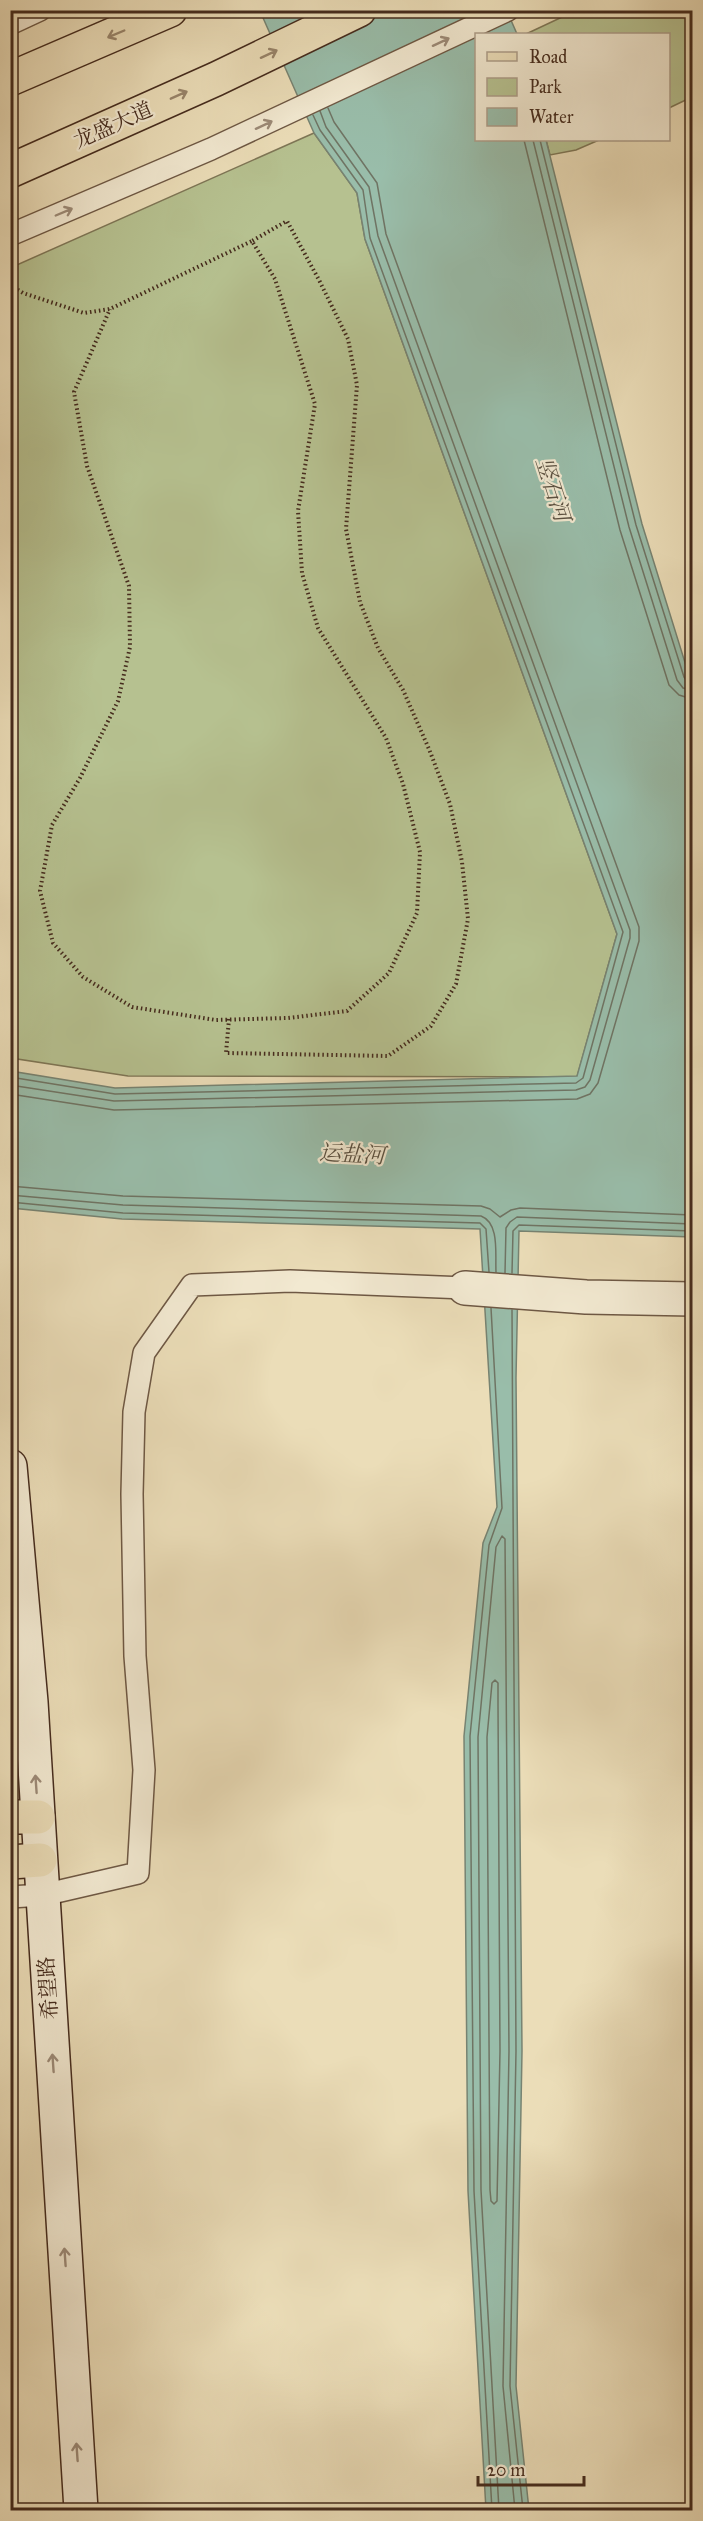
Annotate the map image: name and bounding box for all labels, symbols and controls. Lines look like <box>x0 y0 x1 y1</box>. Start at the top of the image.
one-way arrow <box>108 29 126 40</box>
legend <box>475 33 670 141</box>
one-way arrow <box>431 36 449 48</box>
text: Road <box>529 46 567 68</box>
one-way arrow <box>259 47 277 59</box>
text: Park <box>529 76 562 98</box>
one-way arrow <box>169 89 187 101</box>
street label: 龙盛大道 <box>69 96 157 154</box>
text: Water <box>529 106 574 128</box>
one-way arrow <box>254 118 272 130</box>
one-way arrow <box>55 206 73 217</box>
water label: 竖石河 <box>530 453 577 528</box>
water label: 运盐河 <box>318 1139 390 1169</box>
one-way arrow <box>30 1775 41 1795</box>
street label: 希望路 <box>33 1956 63 2020</box>
one-way arrow <box>47 2053 58 2073</box>
one-way arrow <box>59 2248 70 2268</box>
one-way arrow <box>71 2443 82 2463</box>
scale bar <box>478 2449 584 2487</box>
text: 20 m <box>487 2459 525 2481</box>

